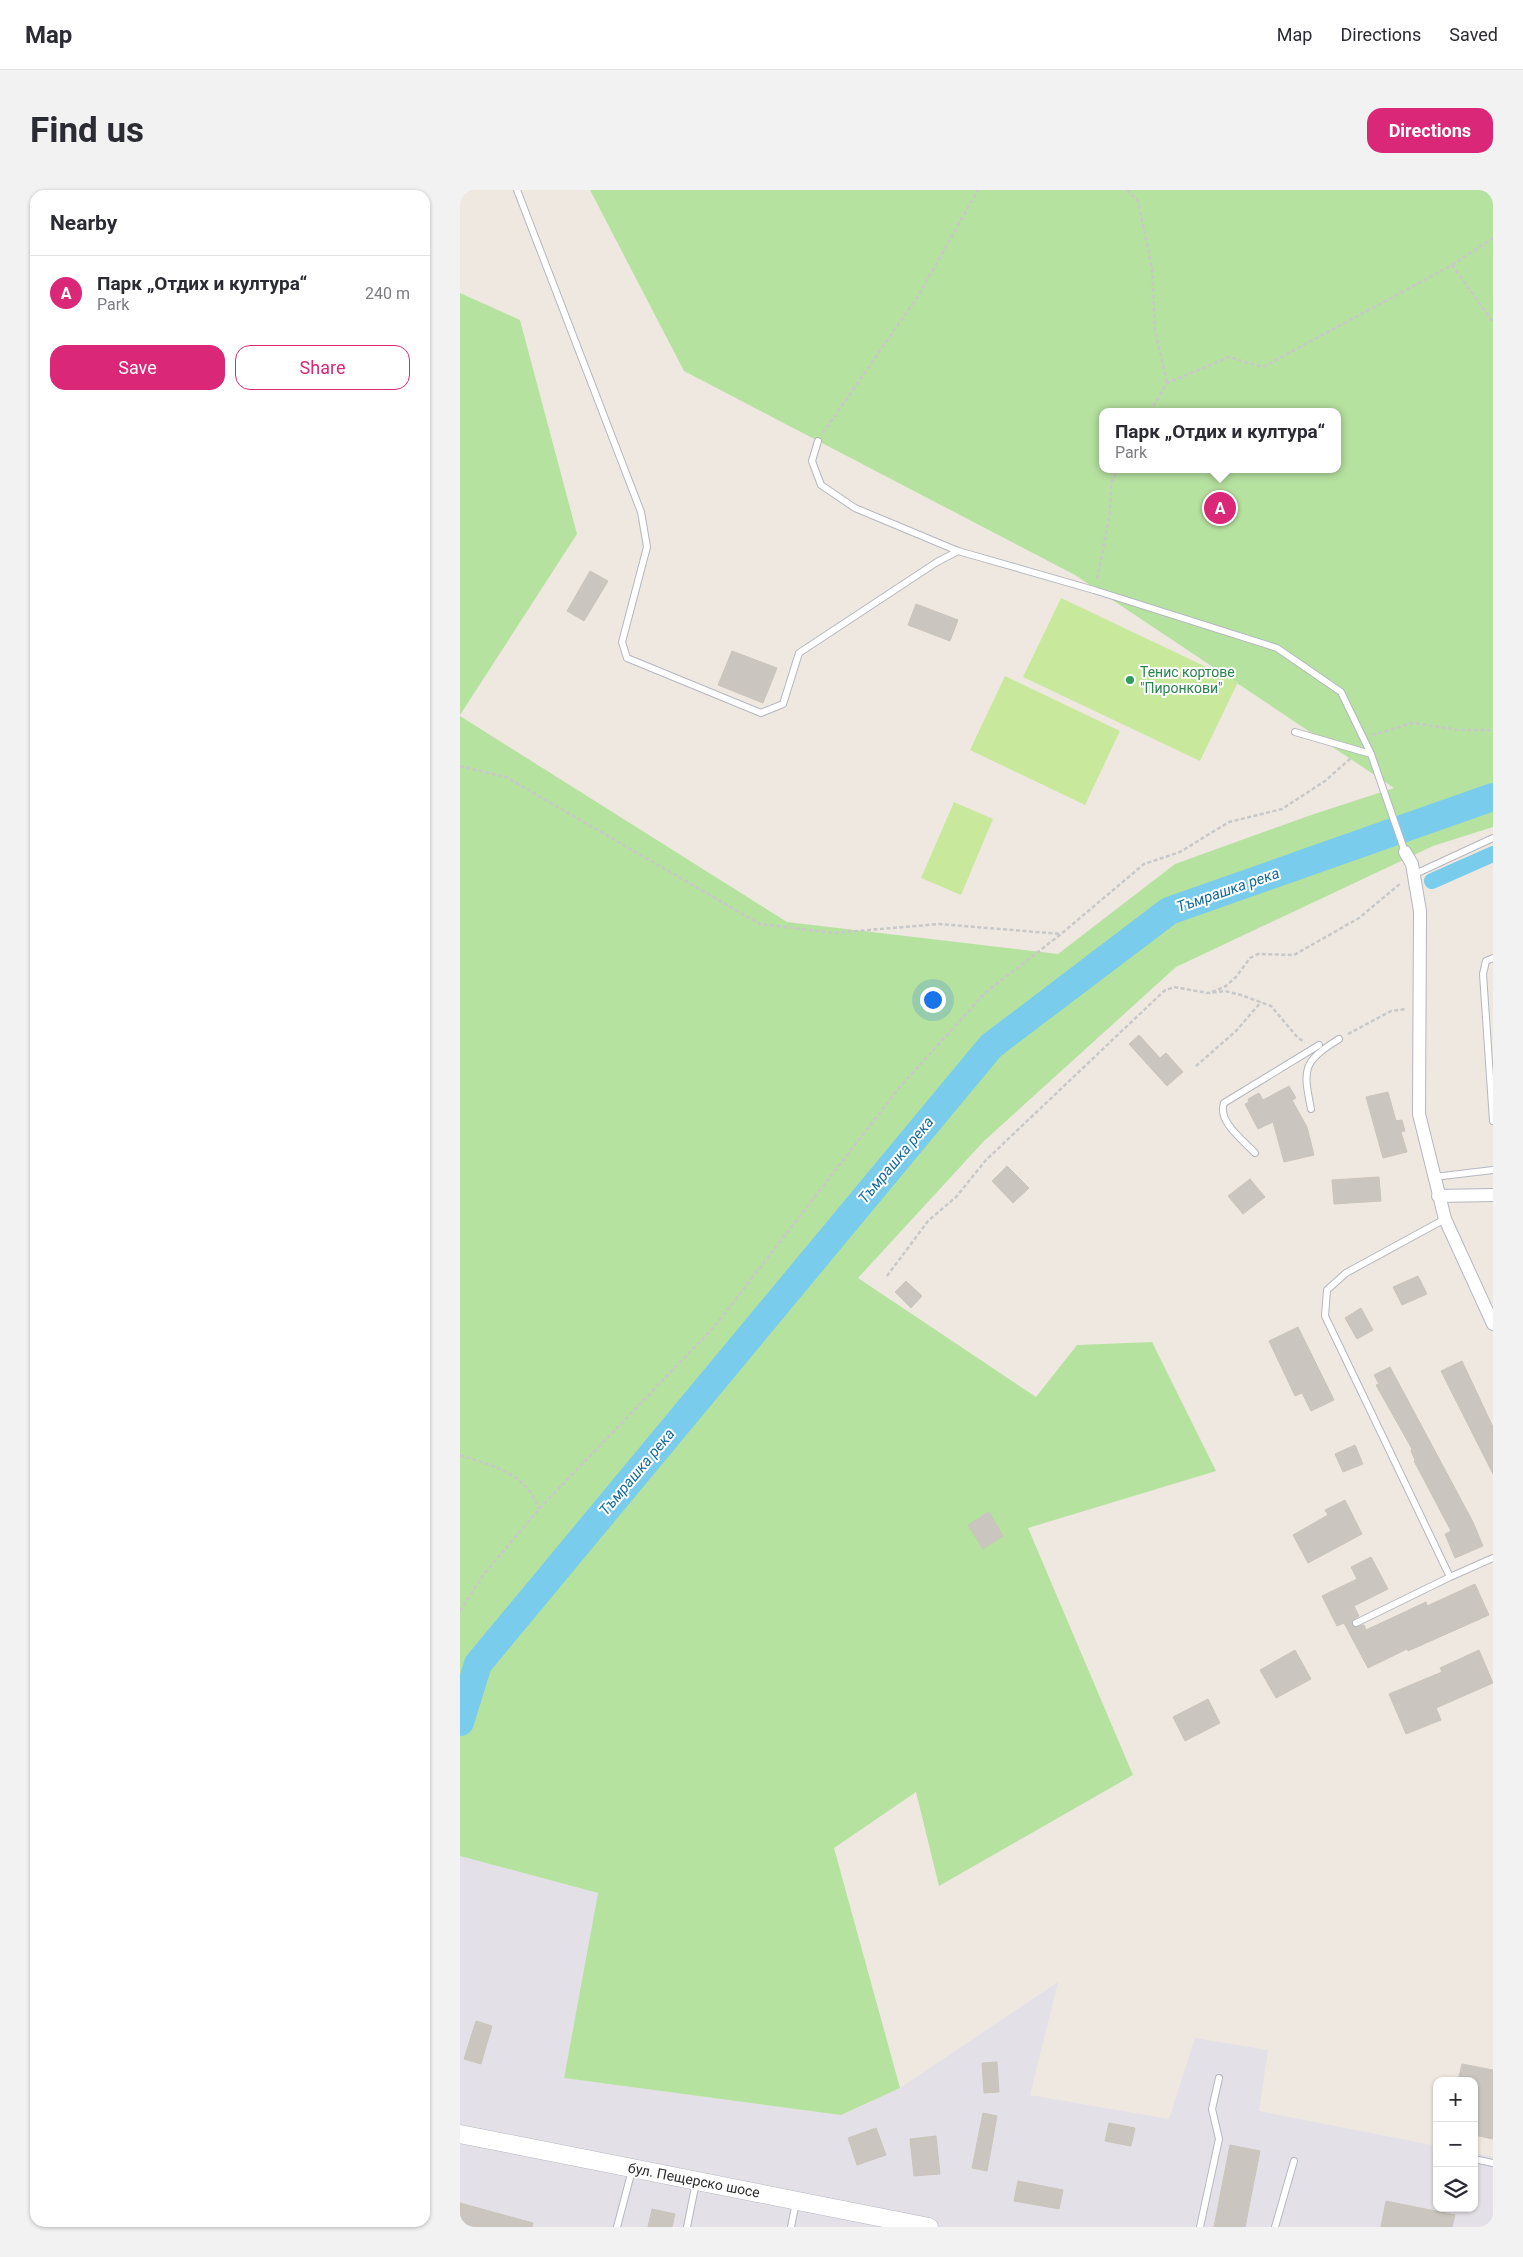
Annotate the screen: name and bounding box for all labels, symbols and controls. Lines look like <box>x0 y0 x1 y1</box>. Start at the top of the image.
text: Map <box>25 21 72 49</box>
text: Map <box>1277 24 1312 45</box>
text: Directions <box>1340 24 1421 45</box>
text: Saved <box>1449 24 1498 45</box>
button: Directions <box>1367 108 1493 153</box>
text: Find us <box>30 110 144 151</box>
text: Nearby <box>50 211 117 235</box>
text: Парк „Отдих и култура“ <box>97 272 307 295</box>
text: A <box>61 284 71 303</box>
text: 240 m <box>365 284 410 303</box>
text: Park <box>97 295 129 314</box>
button: Save <box>50 345 225 390</box>
button: Share <box>235 345 410 390</box>
popup <box>1099 408 1341 473</box>
text: Парк „Отдих и култура“ <box>1115 420 1325 443</box>
text: Park <box>1115 443 1147 462</box>
pin: A <box>1204 489 1236 527</box>
place label: Тенис кортове "Пиронкови" <box>1140 664 1235 696</box>
marker: Тенис кортове "Пиронкови" <box>1124 674 1136 686</box>
water label: Тъмрашка река <box>1174 864 1282 916</box>
your location <box>920 987 946 1013</box>
water label: Тъмрашка река <box>855 1113 937 1207</box>
water label: Тъмрашка река <box>596 1425 678 1519</box>
map controls <box>1433 2077 1478 2212</box>
button: + <box>1433 2077 1478 2122</box>
button: − <box>1433 2122 1478 2167</box>
street label: бул. Пещерско шосе <box>627 2159 761 2201</box>
button: layers <box>1433 2167 1478 2212</box>

